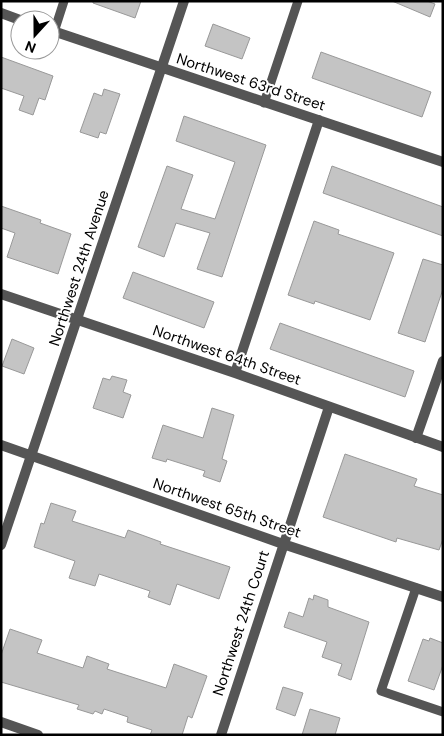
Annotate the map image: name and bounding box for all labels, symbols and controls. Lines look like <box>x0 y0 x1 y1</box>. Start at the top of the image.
north arrow <box>10 10 60 60</box>
text: N <box>22 37 38 57</box>
street label: Northwest 63rd Street <box>174 48 328 116</box>
street label: Northwest 24th Avenue <box>44 187 114 349</box>
street label: Northwest 64th Street <box>150 320 304 390</box>
street label: Northwest 65th Street <box>150 473 304 543</box>
street label: Northwest 24th Court <box>208 548 274 698</box>

